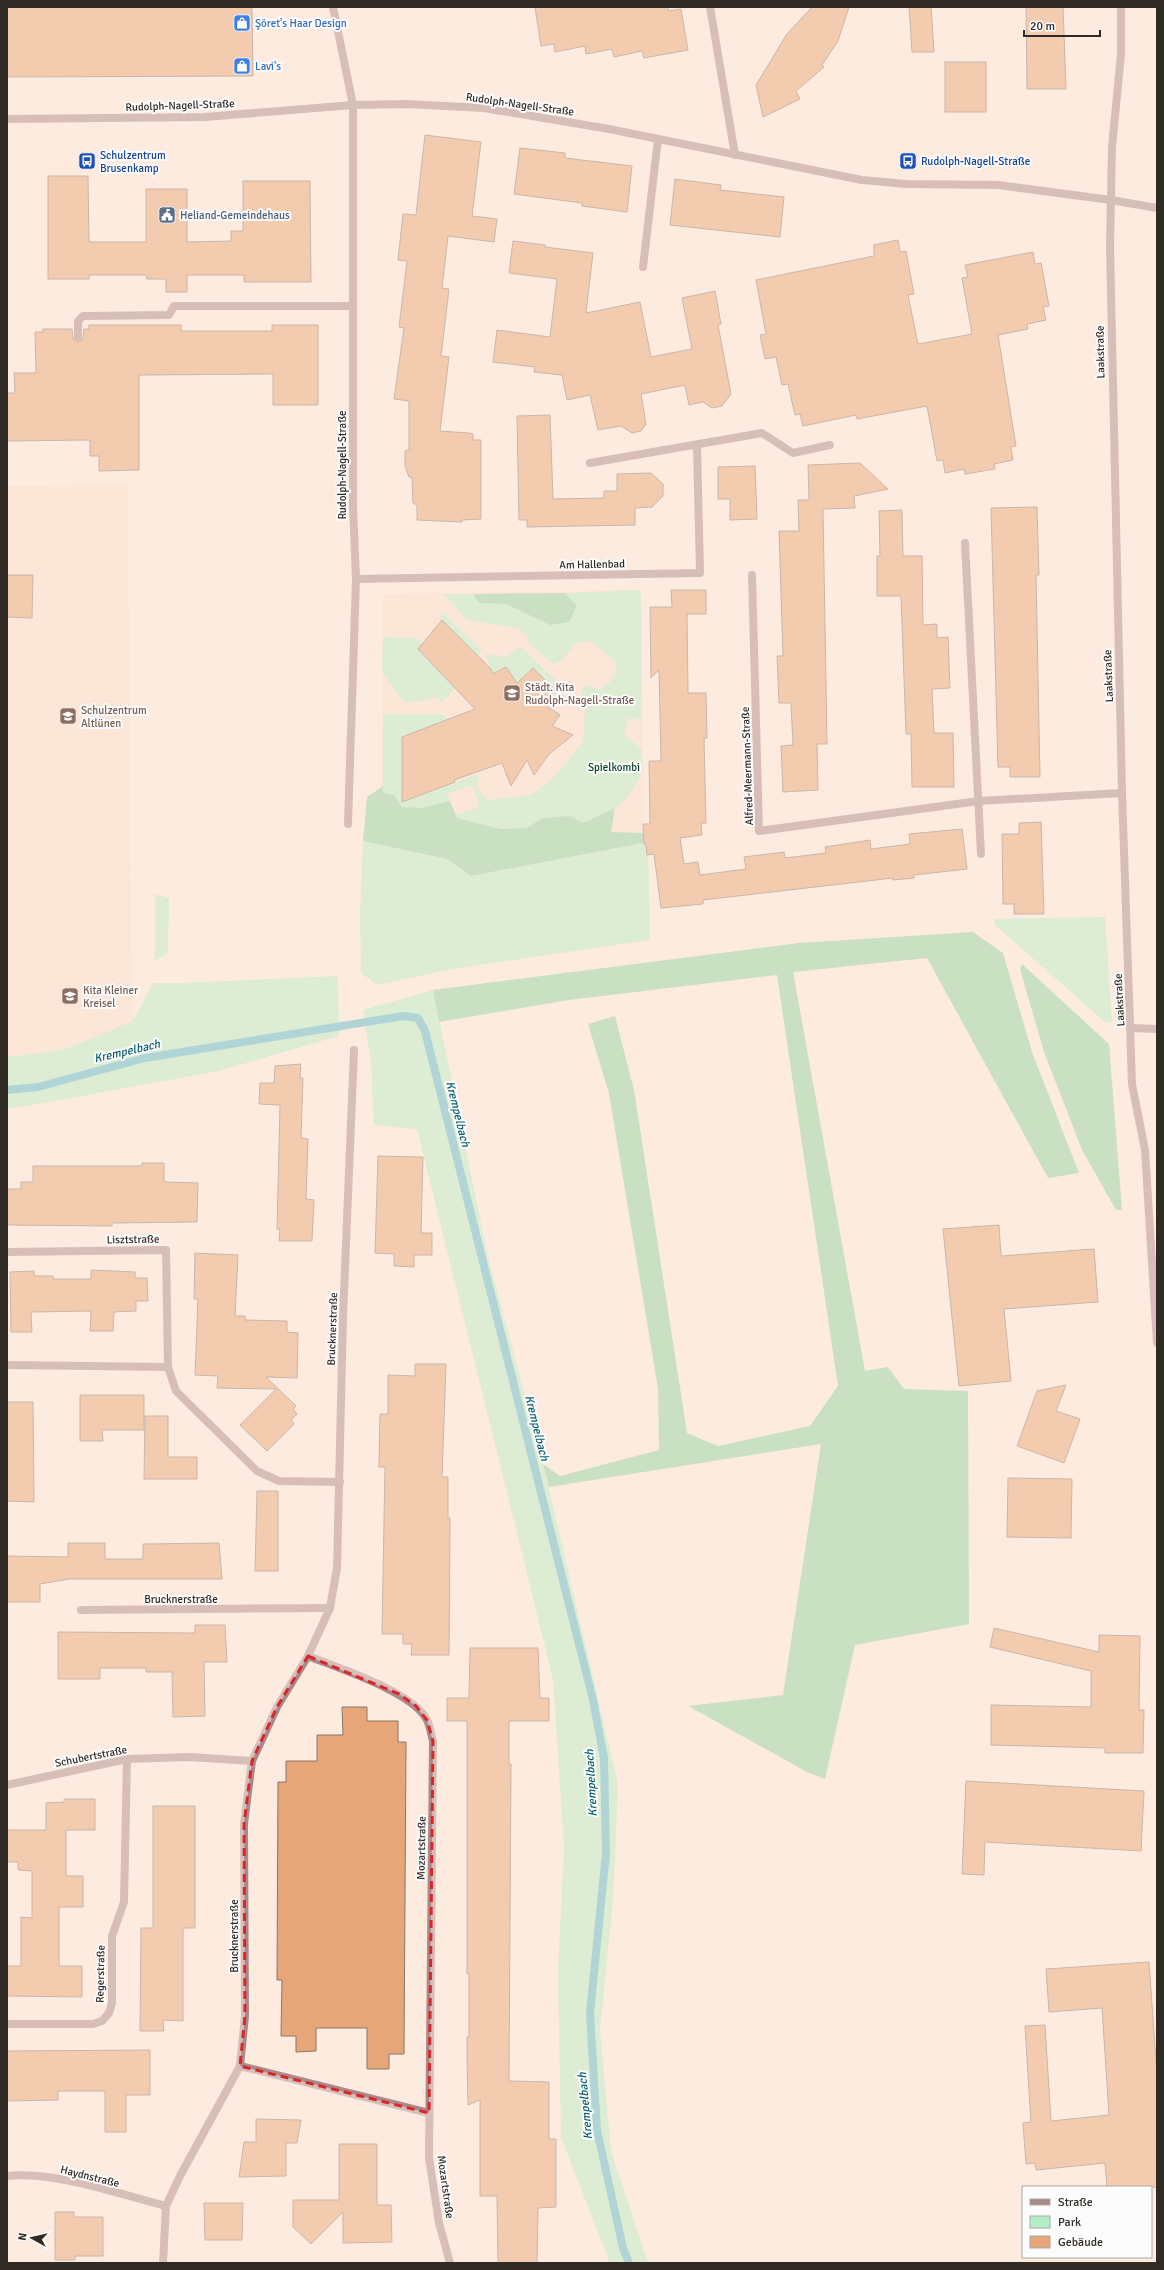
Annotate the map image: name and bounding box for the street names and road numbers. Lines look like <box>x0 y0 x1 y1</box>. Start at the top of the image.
street label: Rudolph-Nagell-Straße <box>465 90 575 119</box>
street label: Rudolph-Nagell-Straße <box>125 97 235 114</box>
street label: Laakstraße <box>1094 325 1107 379</box>
street label: Rudolph-Nagell-Straße <box>336 410 349 520</box>
street label: Am Hallenbad <box>559 557 625 572</box>
street label: Laakstraße <box>1101 649 1116 703</box>
street label: Alfred-Meermann-Straße <box>739 706 756 826</box>
street label: Laakstraße <box>1112 973 1127 1027</box>
street label: Lisztstraße <box>107 1233 159 1246</box>
street label: Brucknerstraße <box>325 1292 340 1366</box>
street label: Brucknerstraße <box>144 1593 218 1606</box>
street label: Schubertstraße <box>54 1743 128 1770</box>
street label: Mozartstraße <box>414 1816 429 1880</box>
street label: Brucknerstraße <box>228 1899 241 1973</box>
street label: Regerstraße <box>93 1945 108 2003</box>
street label: Mozartstraße <box>435 2155 456 2219</box>
street label: Haydnstraße <box>59 2163 121 2190</box>

